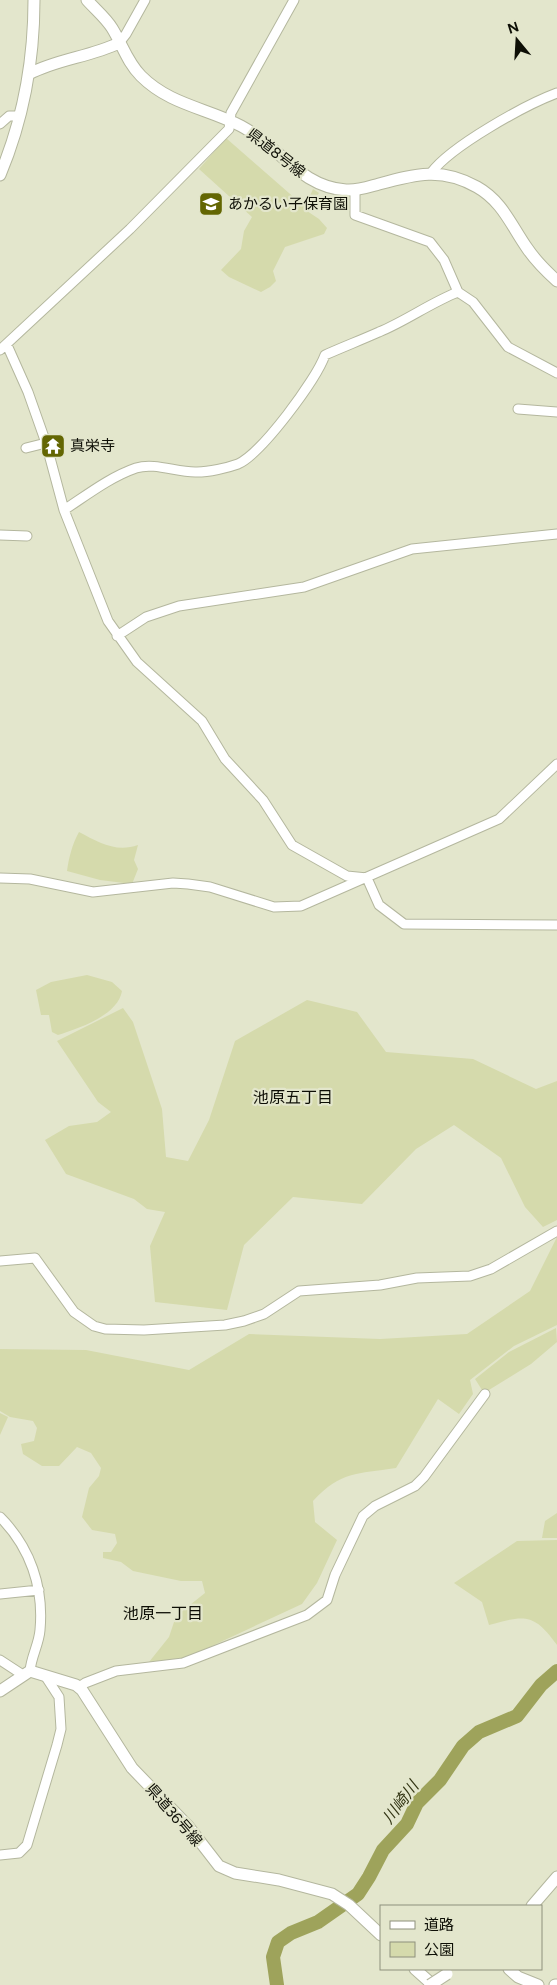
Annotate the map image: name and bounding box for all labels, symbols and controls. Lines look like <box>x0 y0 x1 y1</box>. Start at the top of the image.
north arrow <box>492 15 542 65</box>
text: N <box>505 18 521 38</box>
street label: 県道8号線 <box>243 125 309 181</box>
school or university icon: あかるい子保育園 <box>198 191 224 217</box>
place label: あかるい子保育園 <box>228 195 348 213</box>
temple icon: 真栄寺 <box>40 433 66 459</box>
place label: 真栄寺 <box>70 437 115 455</box>
district label: 池原五丁目 <box>253 1088 333 1107</box>
district label: 池原一丁目 <box>123 1604 203 1623</box>
water label: 川崎川 <box>378 1776 424 1827</box>
street label: 県道36号線 <box>142 1780 206 1850</box>
legend <box>380 1905 542 1970</box>
text: 道路 <box>424 1916 454 1934</box>
text: 公園 <box>424 1941 454 1959</box>

